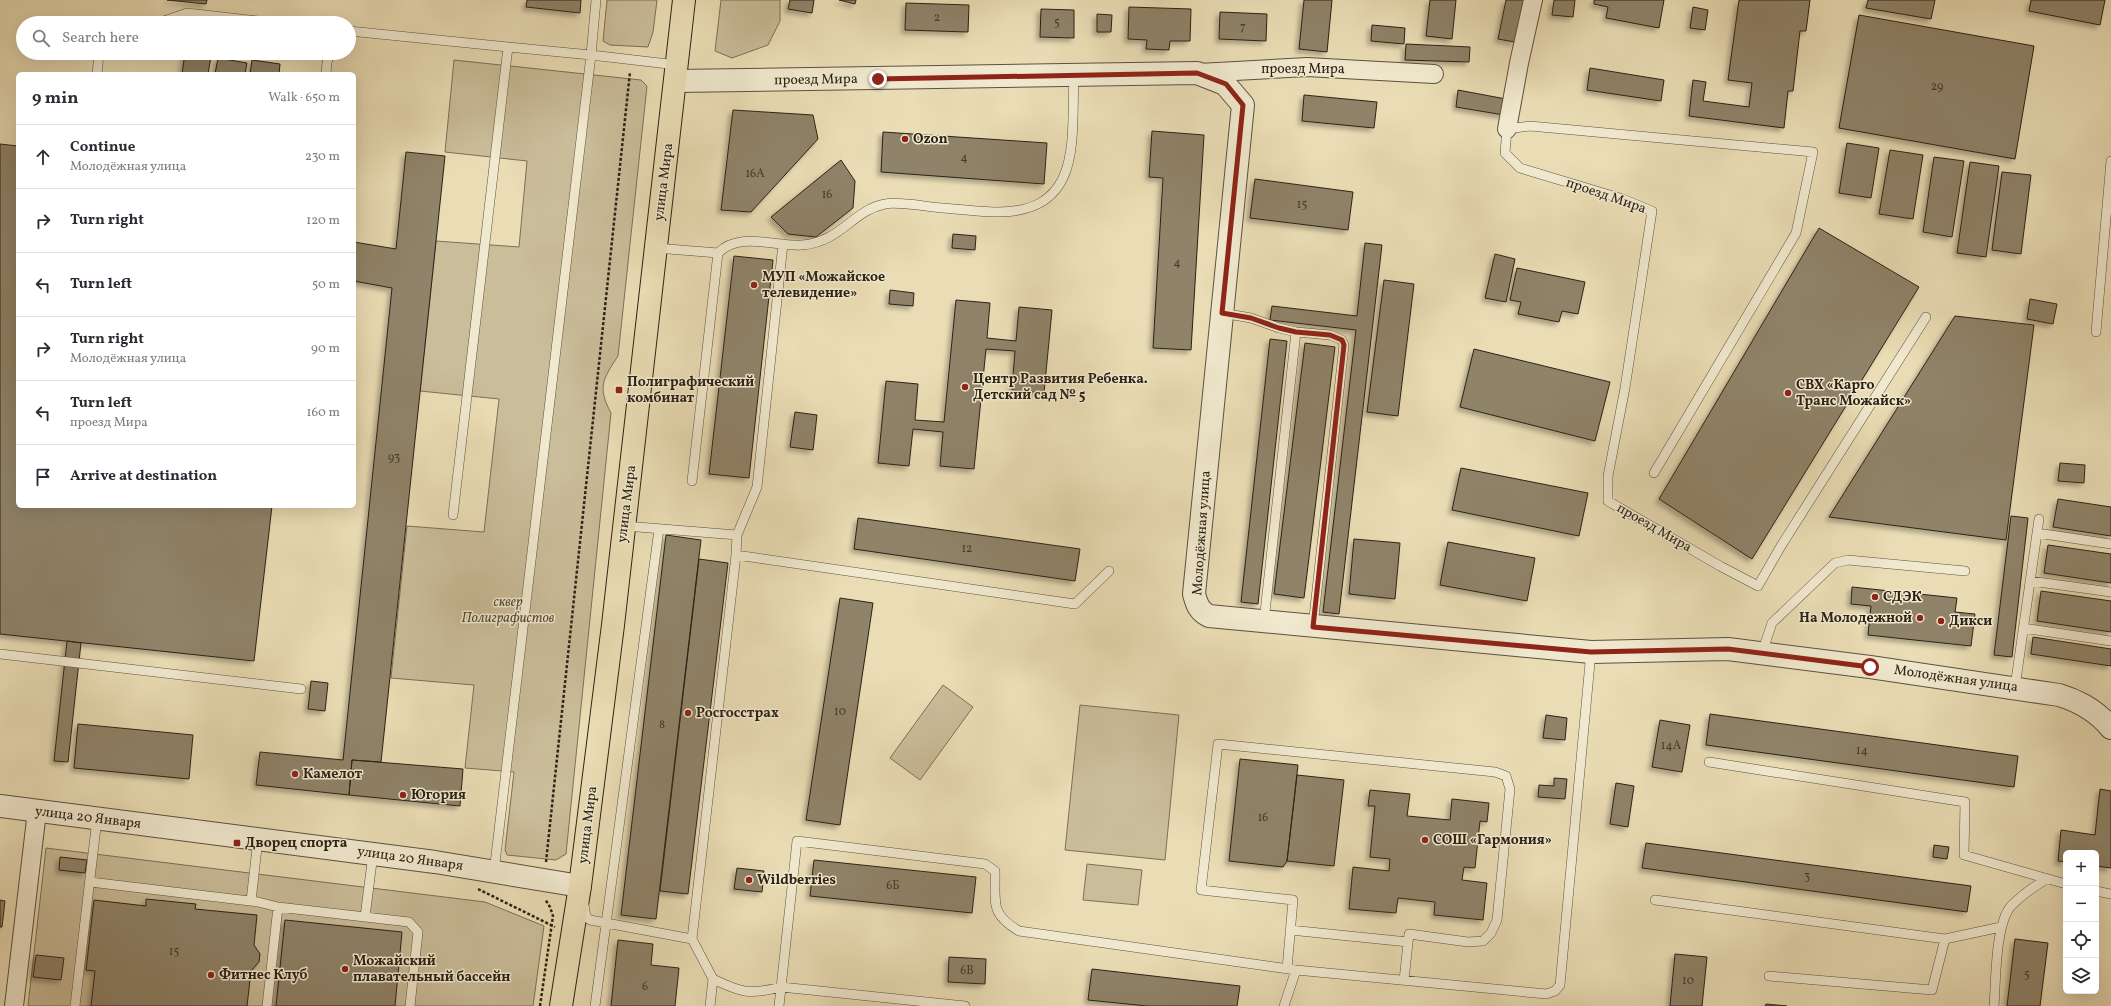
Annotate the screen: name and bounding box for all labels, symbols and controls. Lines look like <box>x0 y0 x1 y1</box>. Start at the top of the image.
house number: 2 <box>934 10 940 26</box>
house number: 5 <box>1054 15 1060 31</box>
search box <box>16 16 356 60</box>
house number: 7 <box>1240 19 1246 35</box>
icon: search <box>30 27 52 49</box>
text: Search here <box>62 28 139 49</box>
street label: проезд Мира <box>1261 60 1345 79</box>
street label: проезд Мира <box>774 70 858 90</box>
route end <box>869 70 887 88</box>
house number: 29 <box>1931 79 1943 95</box>
text: 9 min <box>32 87 78 110</box>
text: Walk · 650 m <box>268 89 340 107</box>
place label: Ozon <box>913 130 948 149</box>
marker: Ozon <box>900 134 910 144</box>
text: Continue <box>70 137 135 158</box>
street label: улица Мира <box>650 142 678 222</box>
icon: ahead <box>32 146 54 168</box>
text: 230 m <box>305 148 340 166</box>
house number: 4 <box>960 150 968 166</box>
text: Молодёжная улица <box>70 158 186 176</box>
house number: 16А <box>745 166 765 182</box>
street label: проезд Мира <box>1563 173 1649 219</box>
house number: 16 <box>822 187 832 203</box>
house number: 15 <box>1297 197 1307 213</box>
icon: right <box>32 210 54 232</box>
text: Turn right <box>70 210 144 231</box>
text: 120 m <box>306 212 340 230</box>
house number: 4 <box>1173 255 1181 271</box>
place label: МУП «Можайское телевидение» <box>762 268 885 303</box>
icon: left <box>32 274 54 296</box>
text: Turn left <box>70 274 132 295</box>
text: 50 m <box>312 276 340 294</box>
marker: МУП «Можайское телевидение» <box>749 280 759 290</box>
text: Turn right <box>70 329 144 350</box>
icon: right <box>32 338 54 360</box>
text: 90 m <box>311 340 340 358</box>
text: Молодёжная улица <box>70 350 186 368</box>
place label: Центр Развития Ребенка. Детский сад № 5 <box>973 370 1148 405</box>
place label: Полиграфический комбинат <box>627 373 754 408</box>
place label: СВХ «Карго Транс Можайск» <box>1796 376 1911 411</box>
marker: Центр Развития Ребенка. Детский сад № 5 <box>960 382 970 392</box>
marker: Полиграфический комбинат <box>614 385 624 395</box>
marker: СВХ «Карго Транс Можайск» <box>1783 388 1793 398</box>
text: Turn left <box>70 393 132 414</box>
icon: left <box>32 402 54 424</box>
text: 160 m <box>306 404 340 422</box>
text: проезд Мира <box>70 414 148 432</box>
house number: 93 <box>388 450 400 466</box>
street label: улица Мира <box>613 464 641 544</box>
icon: arrive <box>32 466 54 488</box>
text: Arrive at destination <box>70 466 217 487</box>
street label: Молодёжная улица <box>1188 470 1216 596</box>
street label: проезд Мира <box>1613 499 1695 557</box>
house number: 12 <box>961 541 973 557</box>
place label: СДЭК <box>1883 588 1922 607</box>
marker: СДЭК <box>1870 592 1880 602</box>
park label: сквер Полиграфистов <box>462 593 555 628</box>
place label: На Молодежной <box>1799 609 1912 628</box>
place label: Дикси <box>1949 612 1992 631</box>
marker: На Молодежной <box>1915 613 1925 623</box>
marker: Дикси <box>1936 616 1946 626</box>
route start <box>1861 658 1879 676</box>
street label: Молодёжная улица <box>1893 661 2019 697</box>
place label: Росгосстрах <box>696 704 779 723</box>
house number: 10 <box>834 704 846 720</box>
marker: Росгосстрах <box>683 708 693 718</box>
house number: 8 <box>659 717 665 733</box>
house number: 14А <box>1661 738 1682 754</box>
house number: 14 <box>1856 743 1868 759</box>
place label: Камелот <box>303 765 362 784</box>
marker: Камелот <box>290 769 300 779</box>
street label: улица Мира <box>574 785 602 865</box>
place label: Югория <box>411 786 466 805</box>
marker: Югория <box>398 790 408 800</box>
street label: улица 20 Января <box>34 802 142 834</box>
house number: 16 <box>1258 810 1268 826</box>
place label: СОШ «Гармония» <box>1433 831 1552 850</box>
place label: Дворец спорта <box>245 834 348 853</box>
marker: СОШ «Гармония» <box>1420 835 1430 845</box>
marker: Дворец спорта <box>232 838 242 848</box>
street label: улица 20 Января <box>356 842 464 876</box>
map controls <box>2063 850 2099 994</box>
button: + <box>2063 850 2099 886</box>
house number: 3 <box>1804 869 1810 885</box>
place label: Wildberries <box>757 871 836 890</box>
marker: Wildberries <box>744 875 754 885</box>
house number: 6Б <box>886 878 900 894</box>
button: − <box>2063 886 2099 922</box>
button: locate <box>2063 922 2099 958</box>
house number: 15 <box>169 944 179 960</box>
place label: Можайский плавательный бассейн <box>353 952 510 987</box>
button: layers <box>2063 958 2099 994</box>
house number: 6В <box>960 963 974 979</box>
marker: Можайский плавательный бассейн <box>340 964 350 974</box>
place label: Фитнес Клуб <box>219 966 308 985</box>
house number: 5 <box>2024 967 2030 983</box>
marker: Фитнес Клуб <box>206 970 216 980</box>
house number: 10 <box>1682 973 1694 989</box>
house number: 6 <box>642 979 648 995</box>

